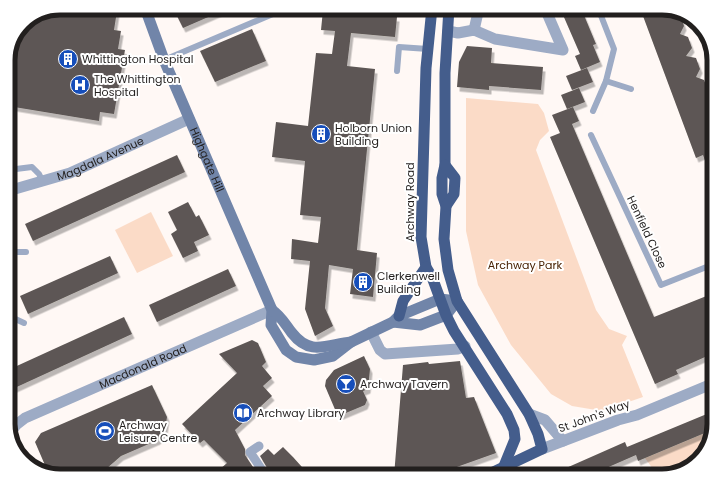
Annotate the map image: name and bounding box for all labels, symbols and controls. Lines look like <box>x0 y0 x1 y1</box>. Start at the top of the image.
building icon: Whittington Hospital <box>57 48 79 70</box>
place label: Whittington Hospital <box>82 51 193 67</box>
place label: The Whittington Hospital <box>94 71 181 100</box>
hospital icon: The Whittington Hospital <box>69 74 91 96</box>
place label: Holborn Union Building <box>335 120 412 149</box>
building icon: Holborn Union Building <box>310 123 332 145</box>
street label: Highgate Hill <box>186 125 228 195</box>
street label: Magdala Avenue <box>55 132 147 184</box>
street label: Archway Road <box>402 162 418 242</box>
street label: Henfield Close <box>623 193 671 271</box>
park label: Archway Park <box>488 257 563 273</box>
place label: Clerkenwell Building <box>377 268 440 297</box>
building icon: Clerkenwell Building <box>352 271 374 293</box>
street label: Macdonald Road <box>96 340 189 393</box>
bar icon: Archway Tavern <box>335 373 357 395</box>
place label: Archway Tavern <box>360 376 448 392</box>
street label: St John's Way <box>556 395 633 436</box>
library icon: Archway Library <box>232 402 254 424</box>
place label: Archway Library <box>257 405 345 421</box>
place label: Archway Leisure Centre <box>119 417 197 446</box>
sports icon: Archway Leisure Centre <box>94 420 116 442</box>

